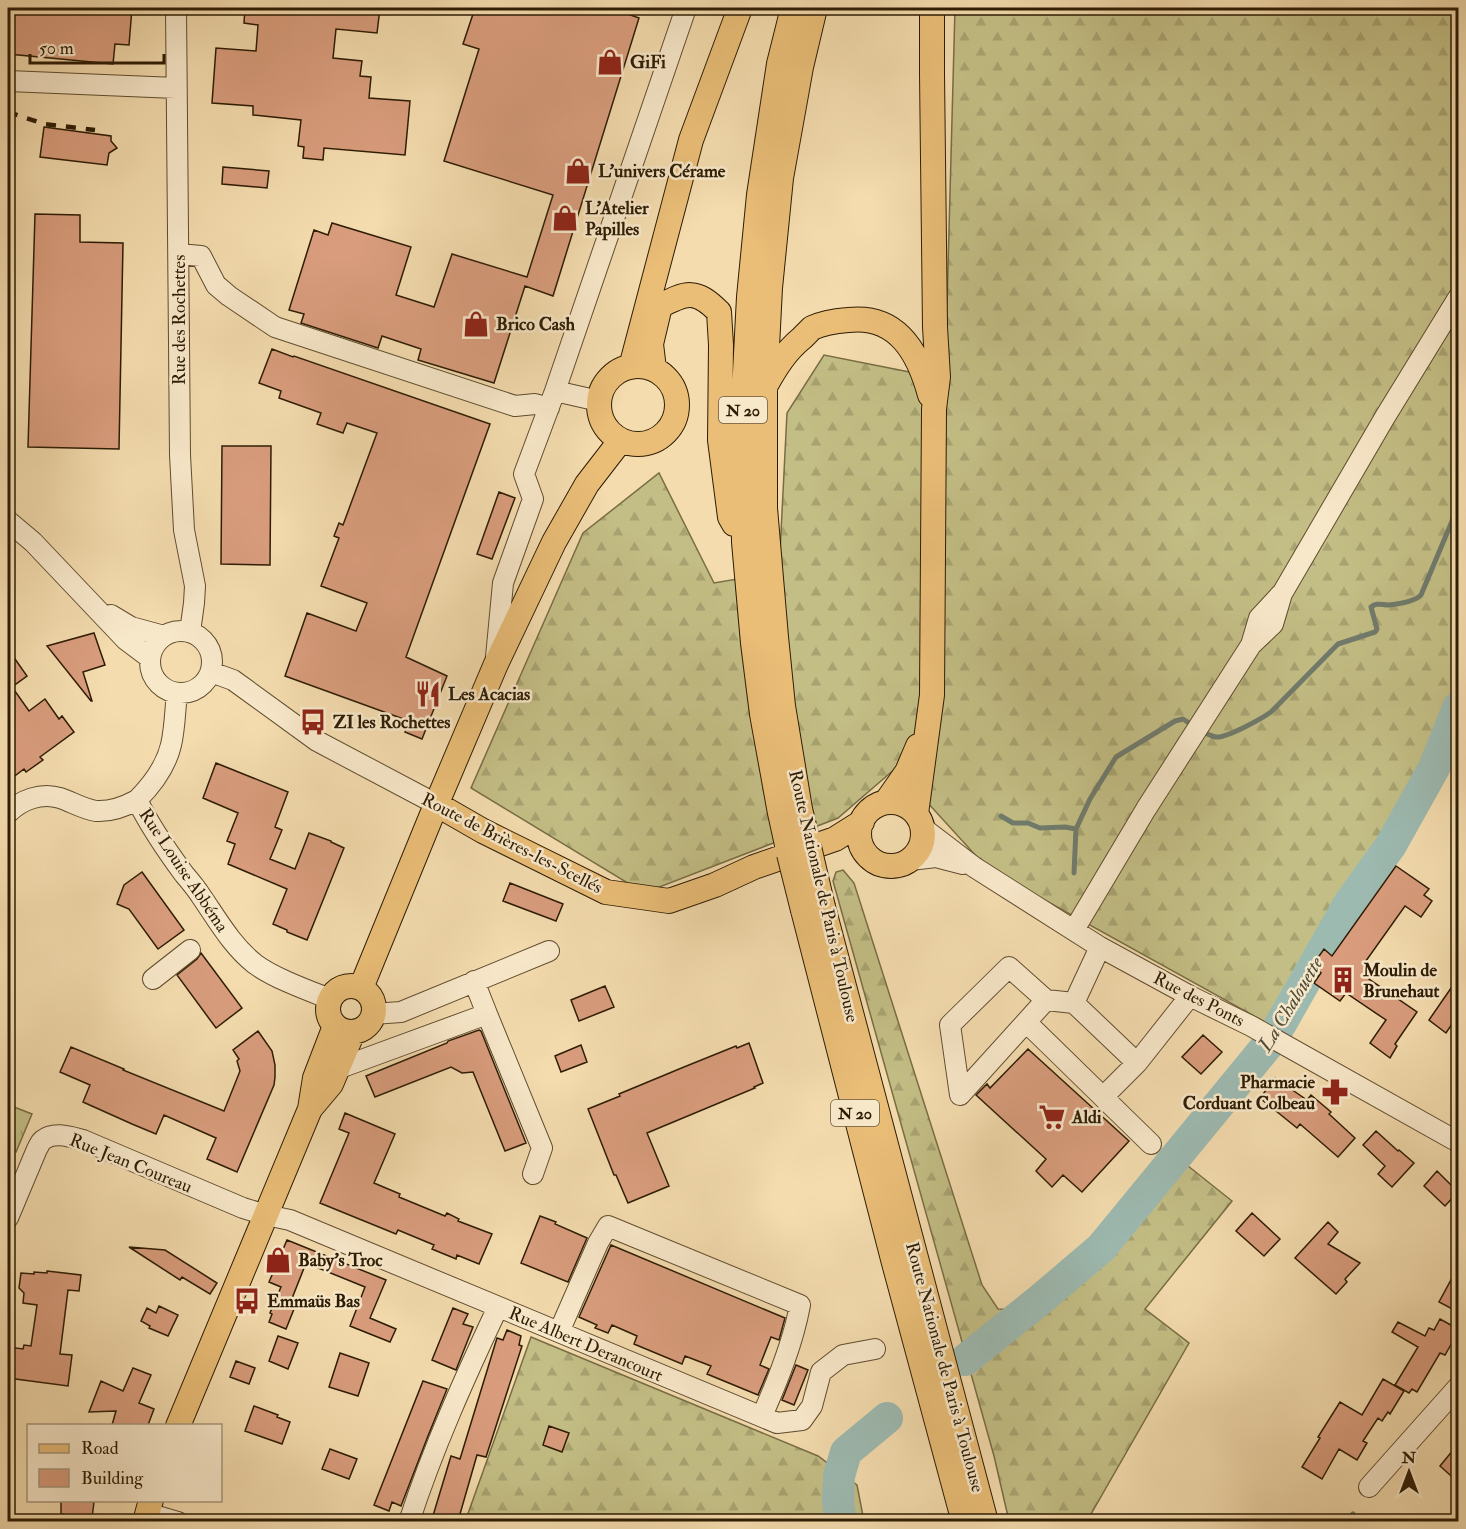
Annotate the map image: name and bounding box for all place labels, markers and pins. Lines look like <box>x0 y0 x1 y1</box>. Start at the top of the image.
shop icon: GiFi <box>595 47 625 77</box>
place label: GiFi <box>630 51 666 74</box>
shop icon: L'univers Cérame <box>563 156 593 186</box>
place label: L'univers Cérame <box>598 160 726 183</box>
place label: L'Atelier Papilles <box>585 197 649 241</box>
shop icon: L'Atelier Papilles <box>550 203 580 233</box>
shop icon: Brico Cash <box>461 309 491 339</box>
place label: Brico Cash <box>496 313 575 336</box>
restaurant icon: Les Acacias <box>413 679 443 709</box>
place label: Les Acacias <box>448 683 530 706</box>
bus stop icon: ZI les Rochettes <box>298 707 328 737</box>
place label: ZI les Rochettes <box>333 711 451 734</box>
place label: Moulin de Brunehaut <box>1362 959 1440 1003</box>
building icon: Moulin de Brunehaut <box>1328 965 1358 995</box>
place label: Pharmacie Corduant Colbeau <box>1183 1071 1316 1115</box>
pharmacy icon: Pharmacie Corduant Colbeau <box>1320 1077 1350 1107</box>
supermarket icon: Aldi <box>1037 1102 1067 1132</box>
place label: Aldi <box>1071 1106 1102 1129</box>
shop icon: Baby's Troc <box>263 1245 293 1275</box>
place label: Baby's Troc <box>298 1249 383 1272</box>
bus stop icon: Emmaüs Bas <box>232 1286 262 1316</box>
place label: Emmaüs Bas <box>267 1290 360 1313</box>

